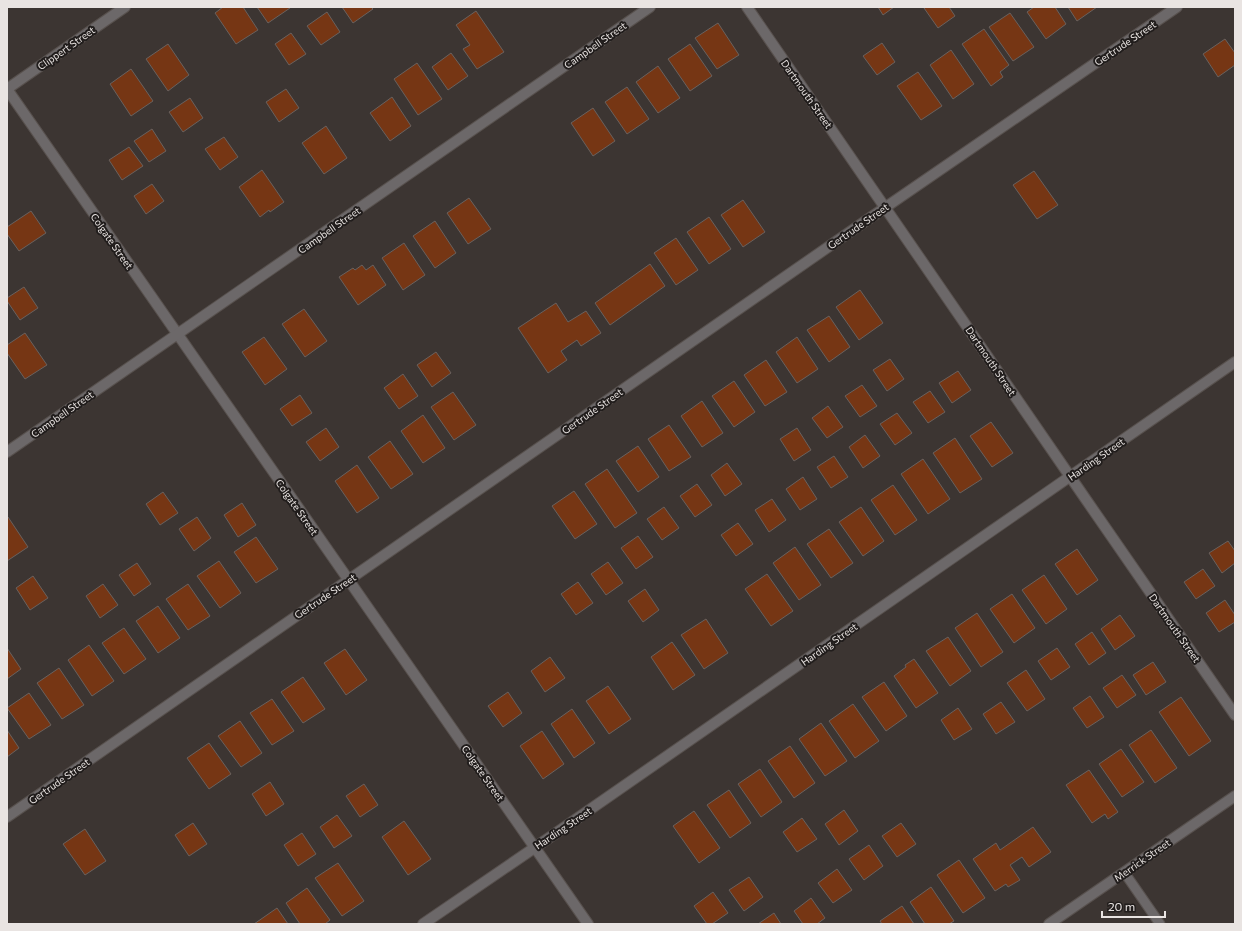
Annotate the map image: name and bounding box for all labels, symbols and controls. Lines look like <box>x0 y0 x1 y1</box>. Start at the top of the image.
street label: Gertrude Street <box>1092 18 1158 68</box>
street label: Campbell Street <box>562 19 628 71</box>
street label: Clippert Street <box>35 24 97 72</box>
street label: Dartmouth Street <box>779 57 835 131</box>
street label: Gertrude Street <box>825 201 891 251</box>
street label: Campbell Street <box>296 204 362 256</box>
street label: Colgate Street <box>88 211 136 271</box>
street label: Dartmouth Street <box>963 324 1019 398</box>
street label: Gertrude Street <box>559 386 625 436</box>
street label: Campbell Street <box>29 388 95 440</box>
street label: Harding Street <box>1065 435 1127 483</box>
street label: Colgate Street <box>273 477 321 537</box>
street label: Gertrude Street <box>292 571 358 621</box>
street label: Dartmouth Street <box>1147 591 1203 665</box>
street label: Harding Street <box>798 620 860 668</box>
street label: Colgate Street <box>459 743 507 803</box>
street label: Gertrude Street <box>26 756 92 806</box>
street label: Harding Street <box>532 805 594 851</box>
street label: Merrick Street <box>1112 836 1172 884</box>
scale bar <box>1102 893 1165 919</box>
text: 20 m <box>1108 899 1135 913</box>

